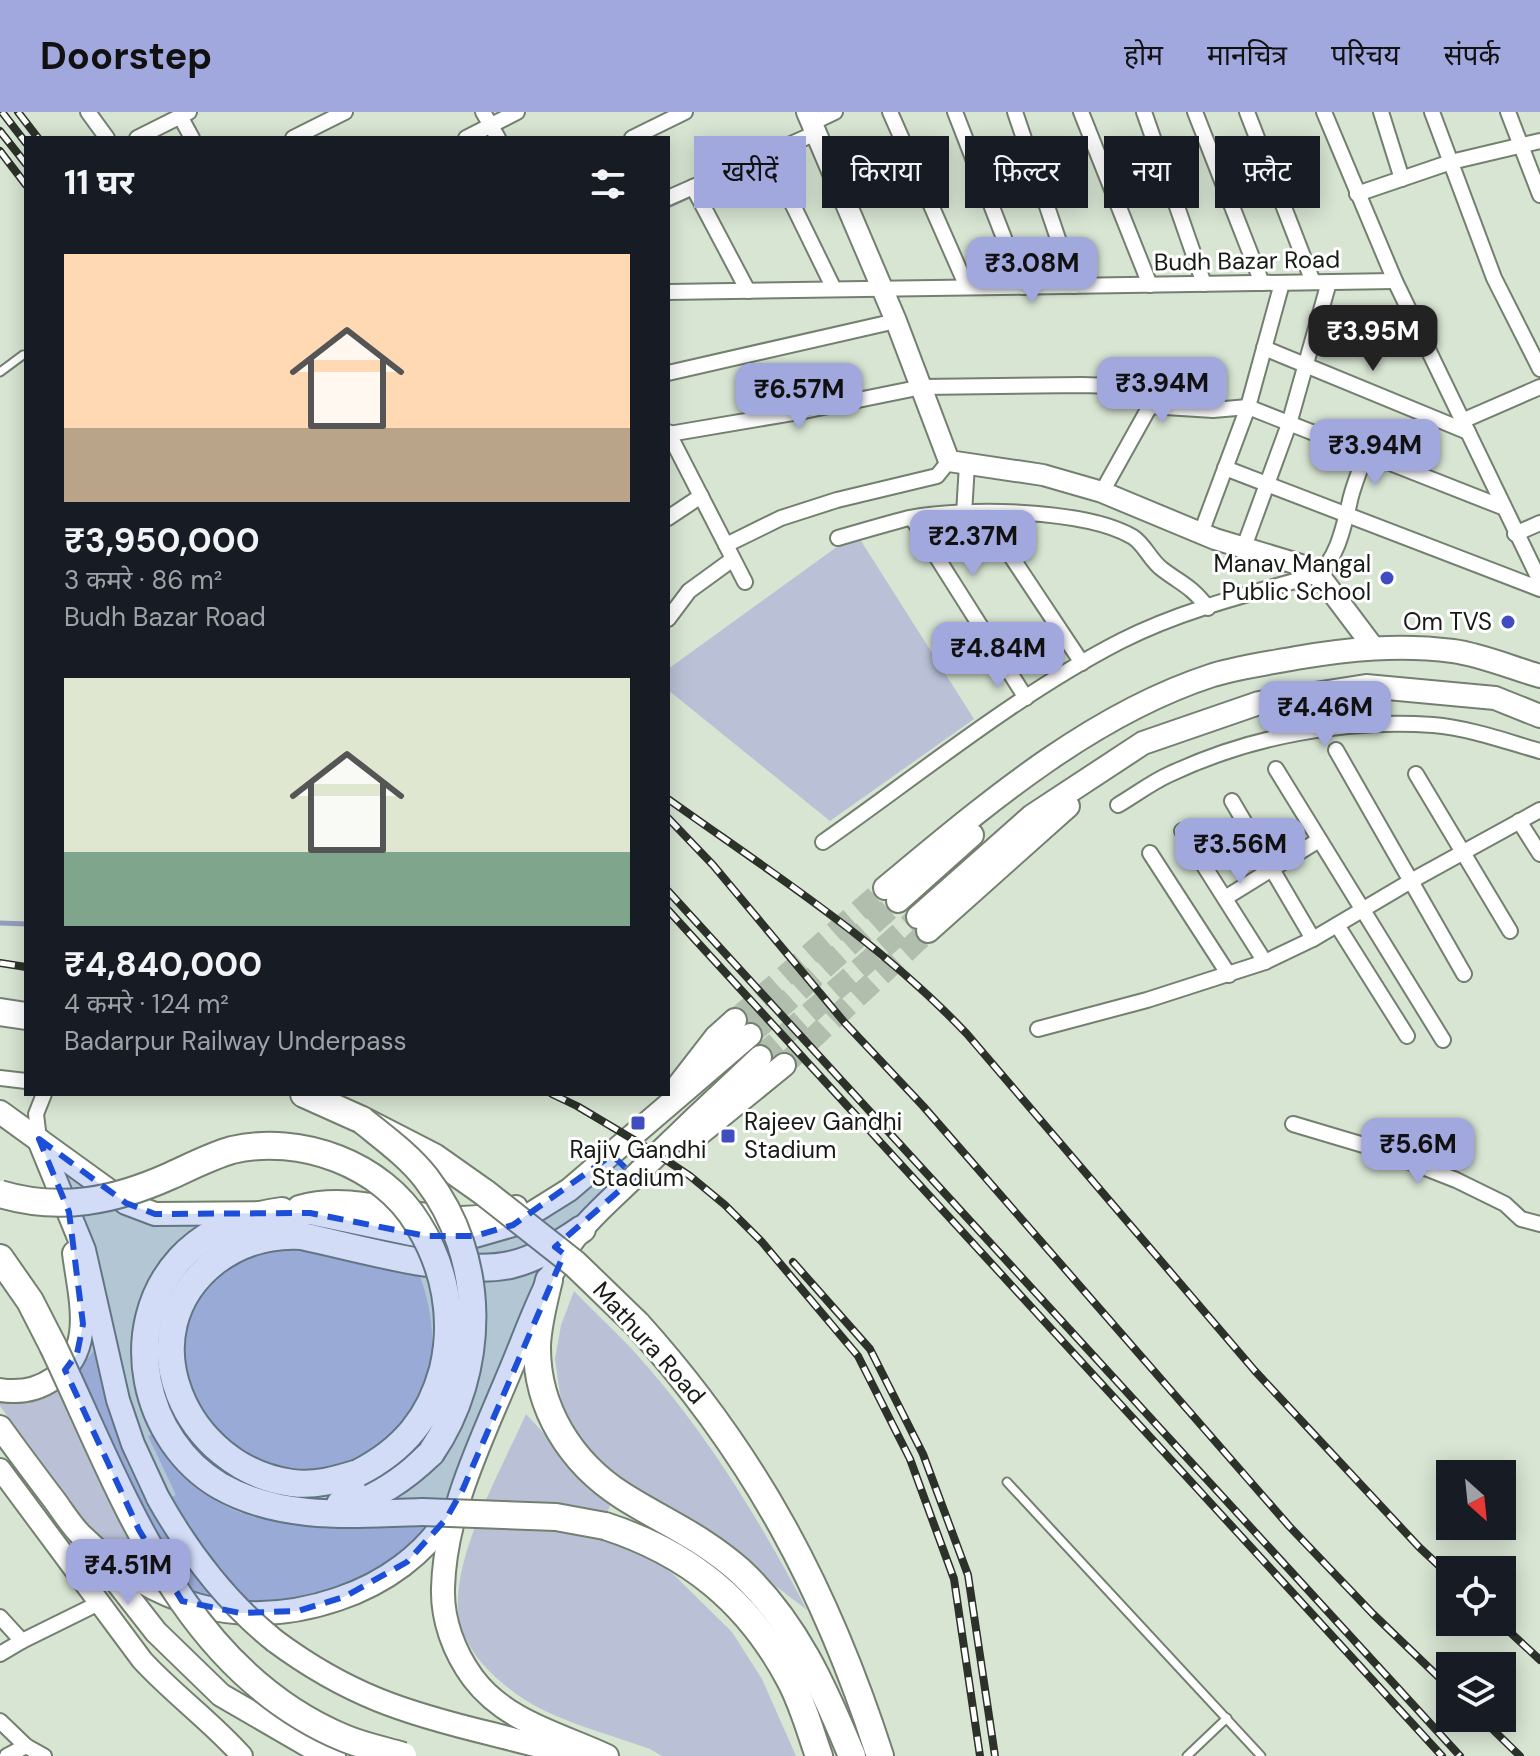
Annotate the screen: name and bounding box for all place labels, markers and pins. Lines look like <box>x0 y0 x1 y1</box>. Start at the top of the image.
pin: ₹3.08M <box>967 237 1097 305</box>
pin: ₹3.95M <box>1308 305 1438 373</box>
pin: ₹3.94M <box>1097 357 1227 425</box>
pin: ₹6.57M <box>734 363 864 431</box>
pin: ₹3.94M <box>1310 419 1440 487</box>
pin: ₹2.37M <box>908 510 1038 578</box>
place label: Manav Mangal Public School <box>1214 548 1371 607</box>
marker: Manav Mangal Public School <box>1378 569 1396 587</box>
place label: Om TVS <box>1403 606 1492 637</box>
marker: Om TVS <box>1499 613 1517 631</box>
pin: ₹4.84M <box>933 622 1063 690</box>
pin: ₹4.46M <box>1260 681 1390 749</box>
pin: ₹3.56M <box>1175 818 1305 886</box>
place label: Rajeev Gandhi Stadium <box>744 1106 902 1165</box>
marker: Rajiv Gandhi Stadium <box>629 1114 647 1132</box>
pin: ₹5.6M <box>1362 1118 1474 1186</box>
marker: Rajeev Gandhi Stadium <box>719 1127 737 1145</box>
place label: Rajiv Gandhi Stadium <box>569 1134 707 1193</box>
pin: ₹4.51M <box>63 1539 193 1607</box>

